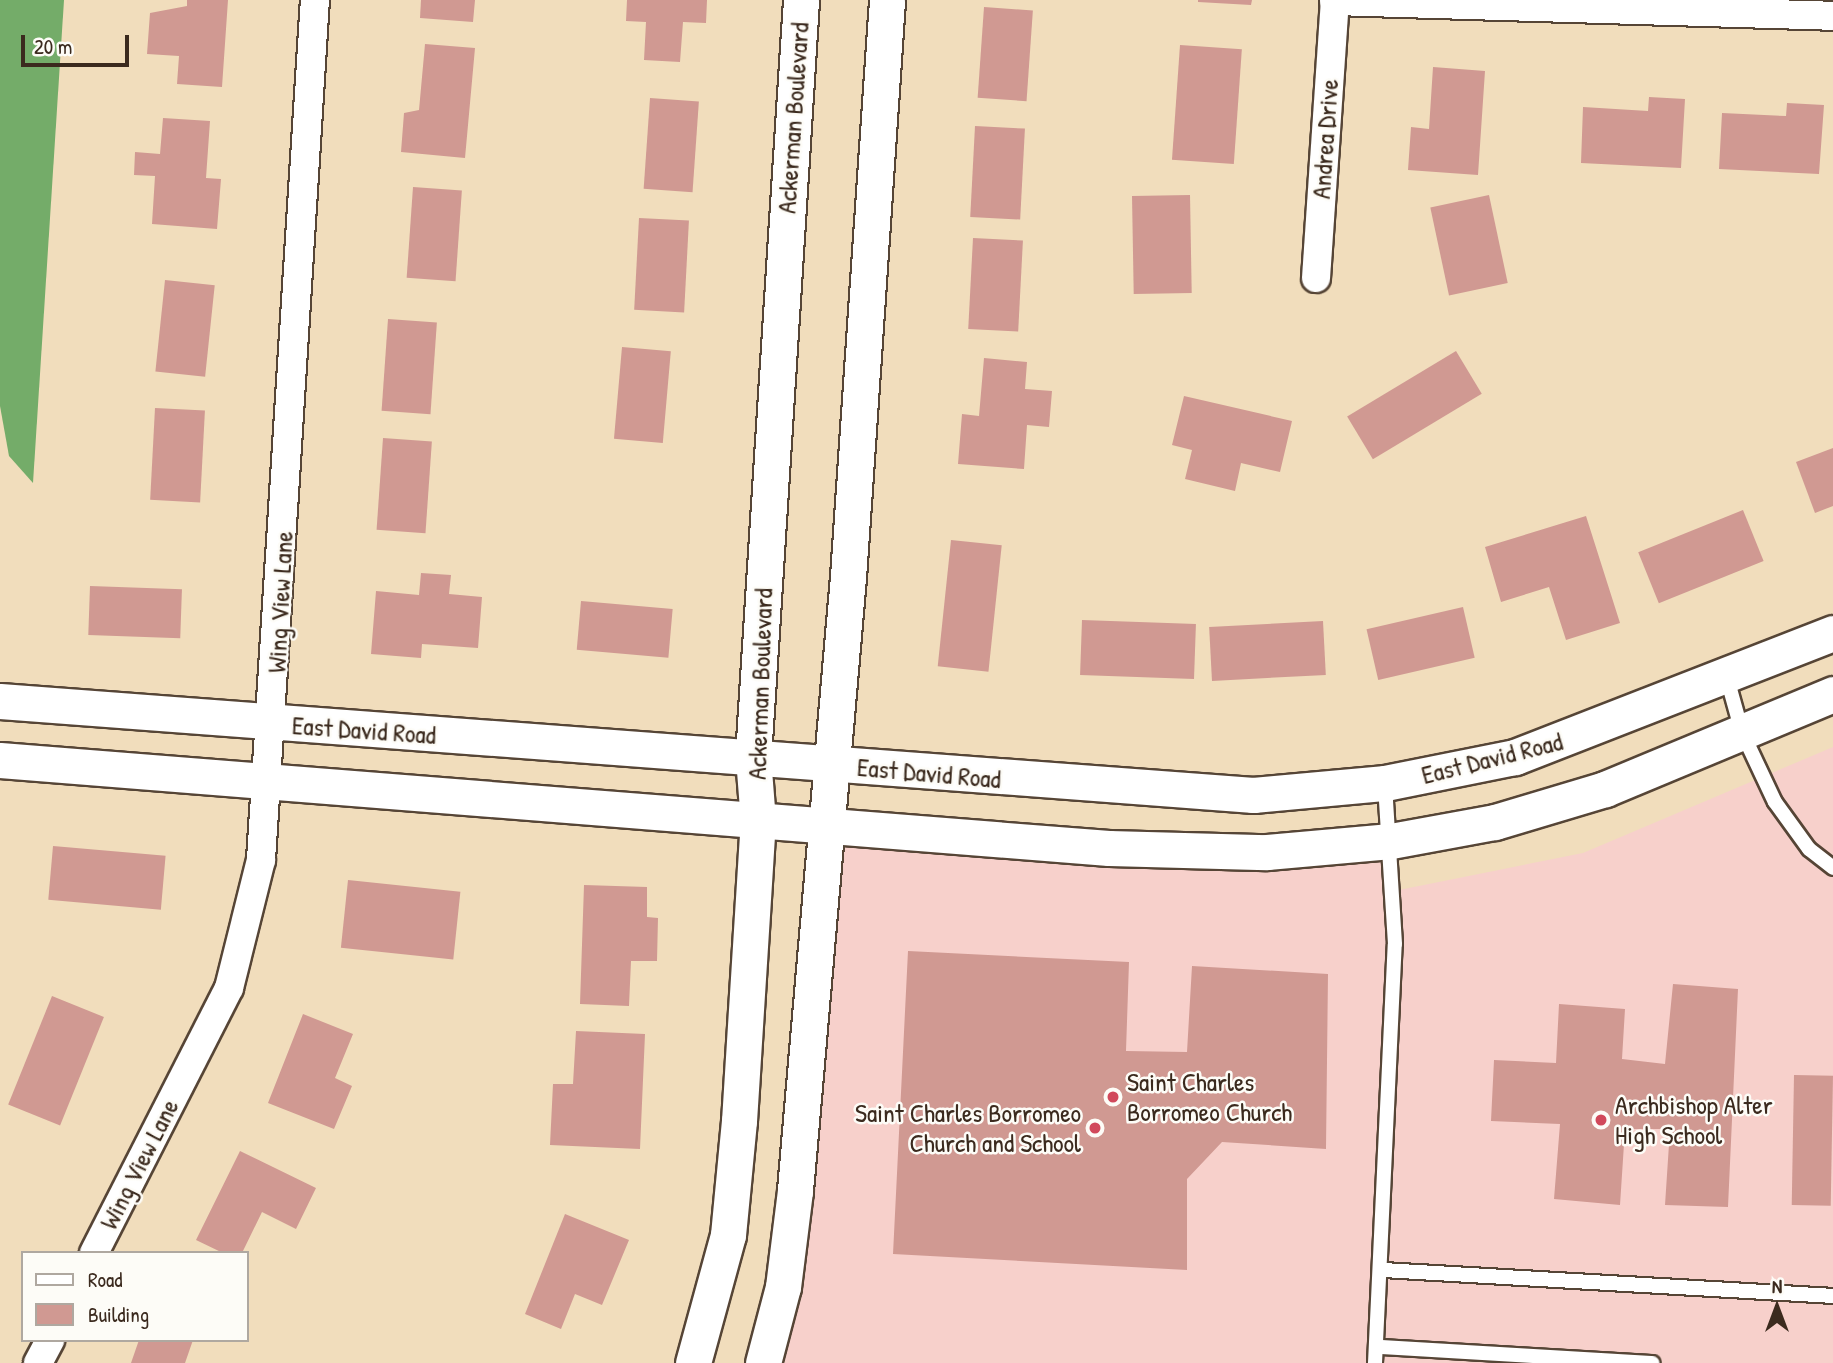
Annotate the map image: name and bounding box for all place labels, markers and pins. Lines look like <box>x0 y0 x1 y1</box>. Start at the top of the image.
place label: Saint Charles Borromeo Church <box>1127 1066 1292 1128</box>
marker: Saint Charles Borromeo Church <box>1105 1089 1121 1105</box>
place label: Archbishop Alter High School <box>1615 1089 1773 1150</box>
place label: Saint Charles Borromeo Church and School <box>855 1097 1081 1158</box>
marker: Archbishop Alter High School <box>1593 1112 1609 1128</box>
marker: Saint Charles Borromeo Church and School <box>1087 1120 1103 1136</box>

